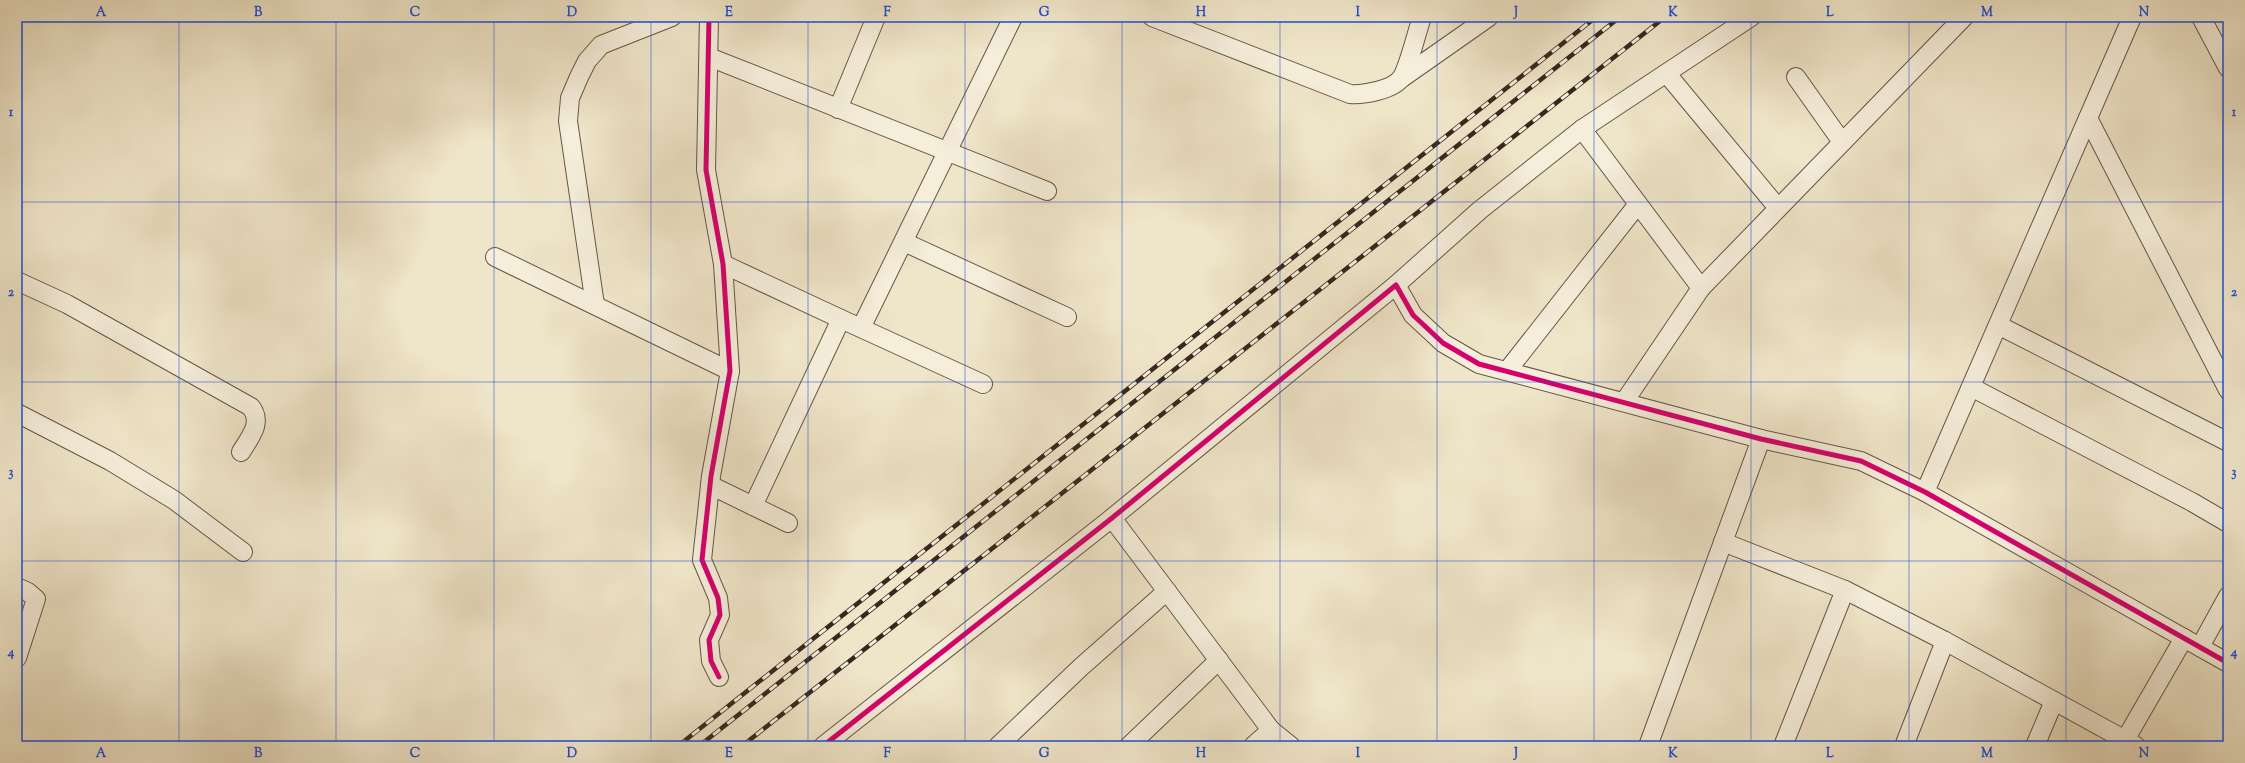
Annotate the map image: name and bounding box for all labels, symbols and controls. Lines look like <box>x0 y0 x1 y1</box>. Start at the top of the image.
text: A <box>96 4 107 22</box>
text: B <box>254 4 263 22</box>
text: C <box>410 4 420 22</box>
text: D <box>567 4 577 22</box>
text: E <box>725 4 733 22</box>
text: F <box>883 4 891 22</box>
text: G <box>1039 4 1050 22</box>
text: H <box>1196 4 1207 22</box>
text: I <box>1356 4 1361 22</box>
text: J <box>1513 4 1518 22</box>
text: K <box>1668 4 1678 22</box>
text: L <box>1826 4 1834 22</box>
text: M <box>1981 4 1993 22</box>
text: N <box>2139 4 2150 22</box>
text: 1 <box>9 104 14 122</box>
text: 1 <box>2232 104 2237 122</box>
text: 2 <box>8 284 15 302</box>
text: 2 <box>2231 284 2238 302</box>
text: 3 <box>8 464 14 482</box>
text: 3 <box>2231 464 2237 482</box>
text: 4 <box>7 644 15 662</box>
text: 4 <box>2230 644 2238 662</box>
text: A <box>96 745 107 763</box>
text: B <box>254 745 263 763</box>
text: C <box>410 745 420 763</box>
text: D <box>567 745 577 763</box>
text: E <box>725 745 733 763</box>
text: F <box>883 745 891 763</box>
text: G <box>1039 745 1050 763</box>
text: H <box>1196 745 1207 763</box>
text: I <box>1356 745 1361 763</box>
text: J <box>1513 745 1518 763</box>
text: K <box>1668 745 1678 763</box>
text: L <box>1826 745 1834 763</box>
text: M <box>1981 745 1993 763</box>
text: N <box>2139 745 2150 763</box>

